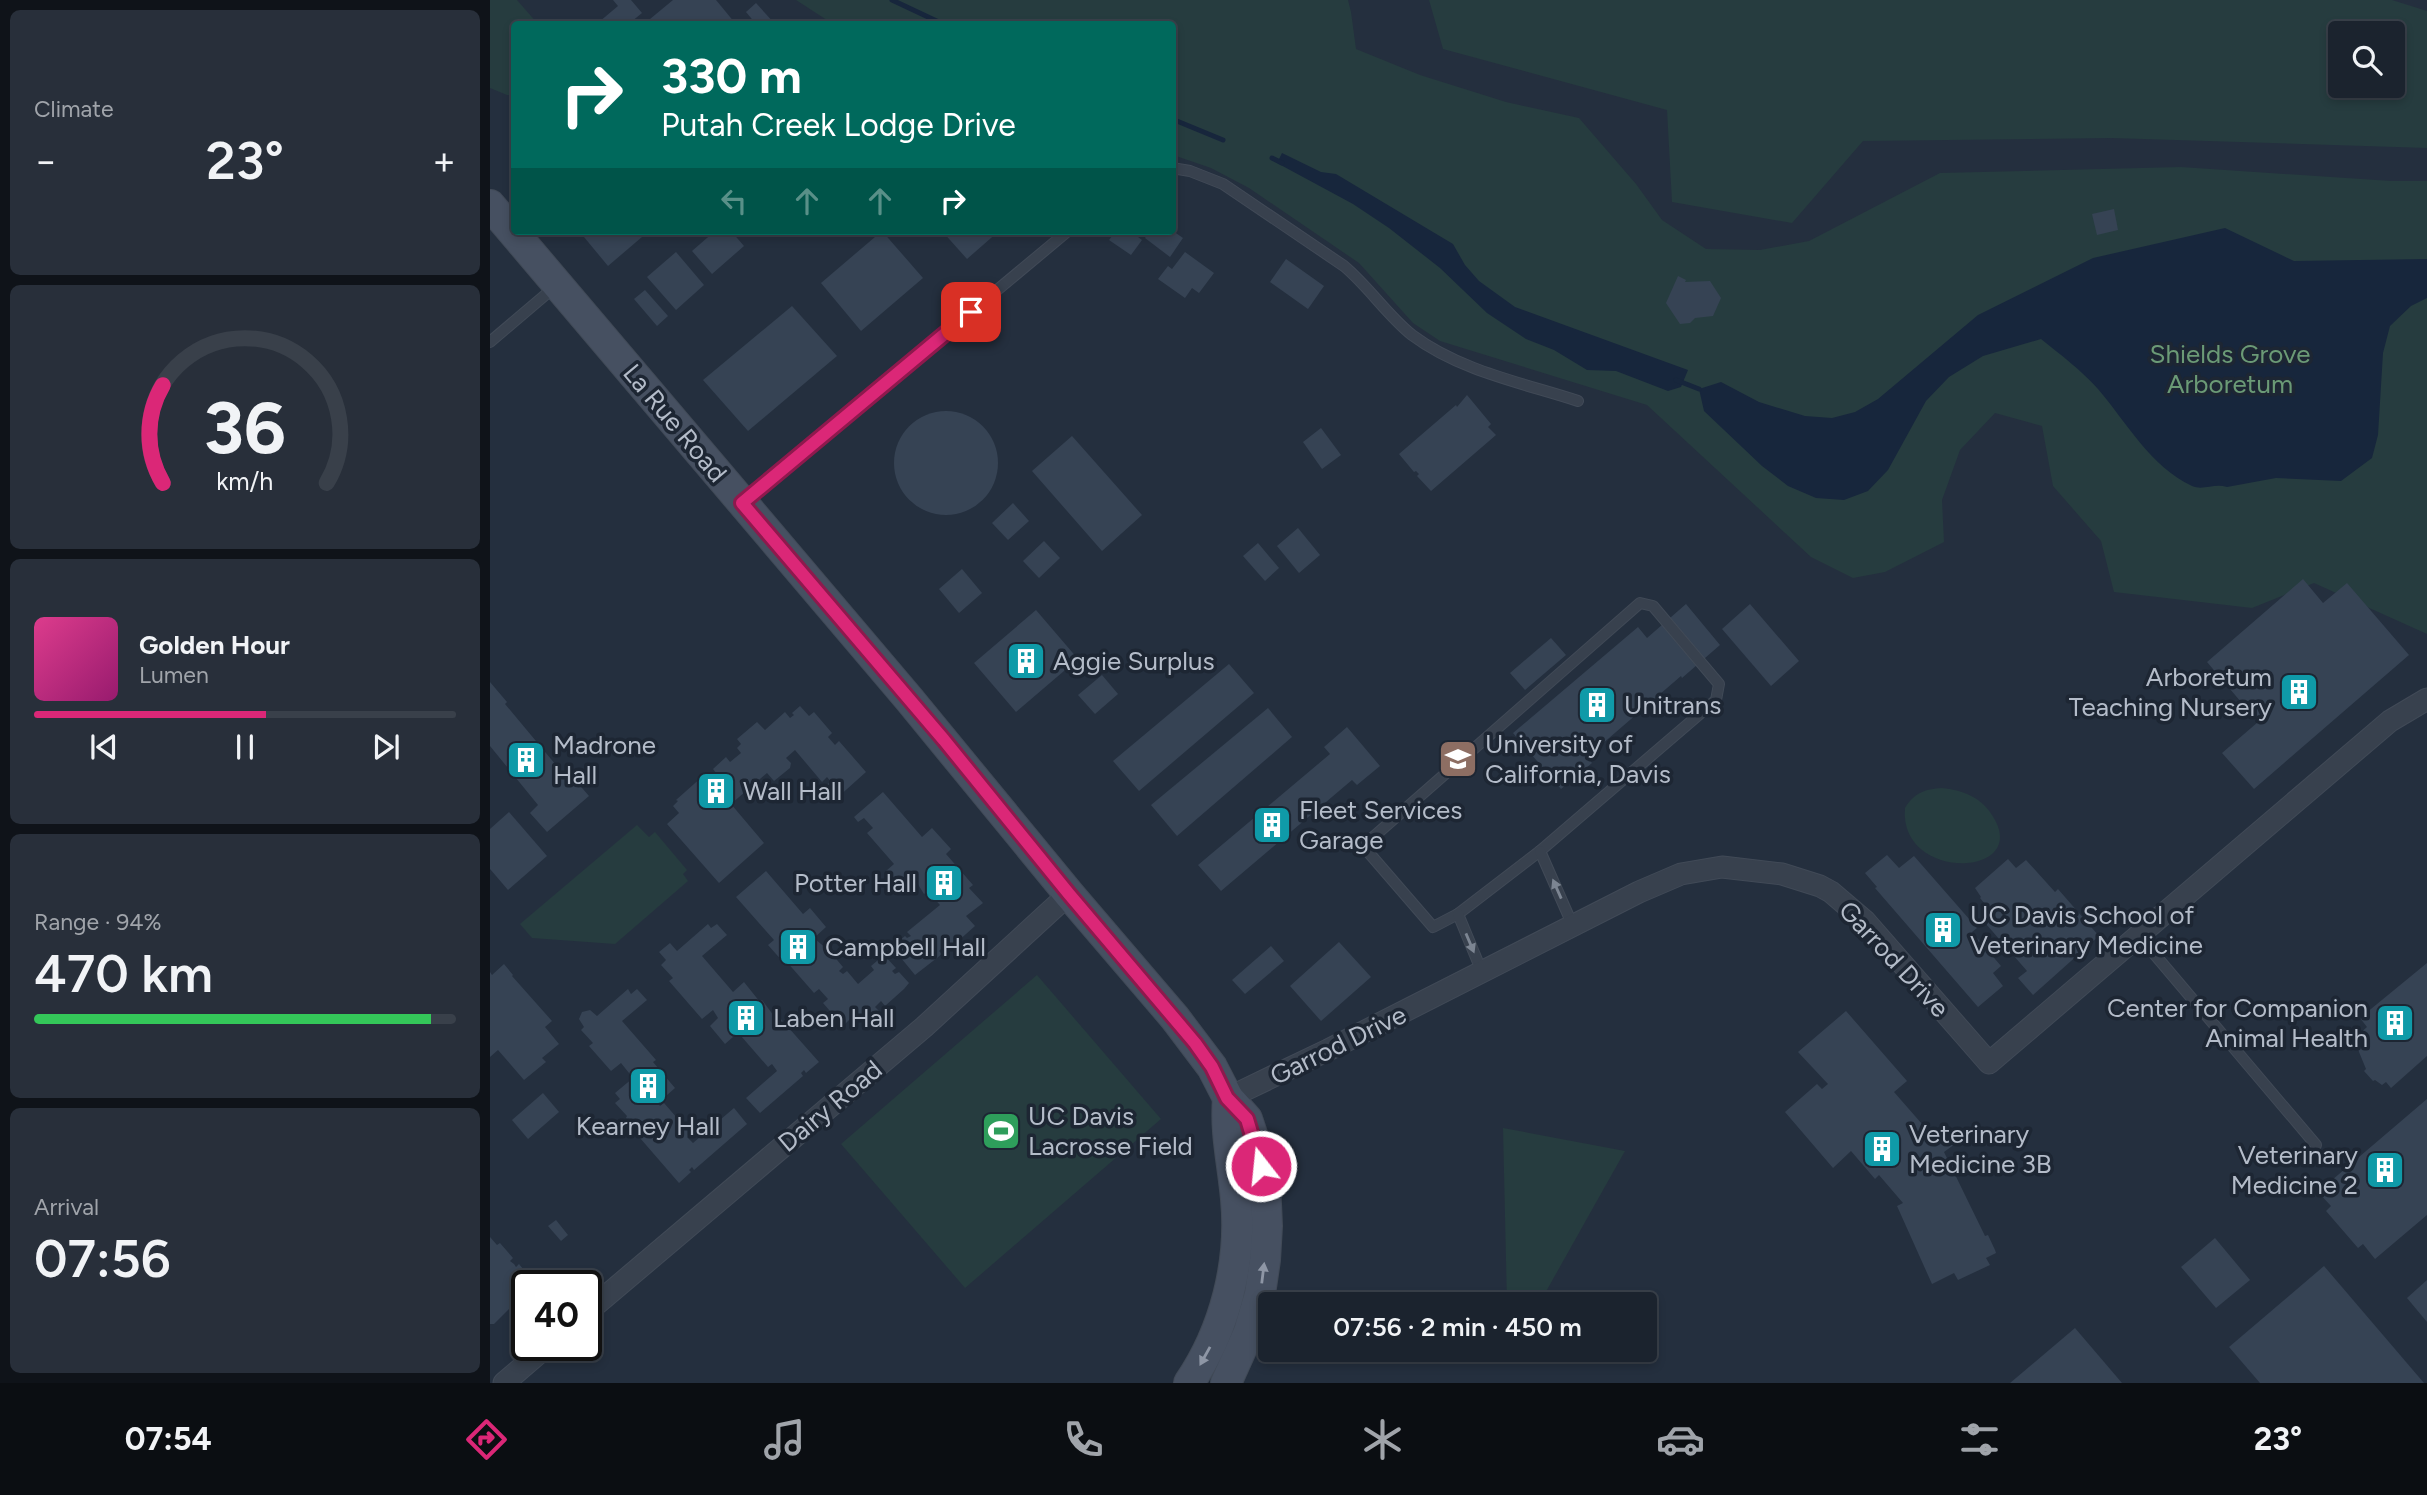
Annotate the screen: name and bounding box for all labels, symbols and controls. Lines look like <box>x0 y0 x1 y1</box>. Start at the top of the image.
map controls <box>2328 21 2405 98</box>
button: search <box>2328 21 2405 98</box>
text: 330 m <box>661 46 802 105</box>
icon: right <box>546 49 637 140</box>
text: Climate <box>34 95 113 123</box>
text: Putah Creek Lodge Drive <box>661 106 1016 144</box>
text: 23° <box>206 130 284 192</box>
text: − <box>34 138 58 184</box>
text: + <box>432 138 456 184</box>
icon: left <box>715 182 753 220</box>
icon: ahead <box>788 182 826 220</box>
icon: ahead <box>861 182 899 220</box>
icon: right <box>934 182 972 220</box>
pin <box>941 282 1001 342</box>
icon: arrive <box>952 293 990 331</box>
park label: Shields Grove Arboretum <box>2150 338 2310 400</box>
street label: La Rue Road <box>616 357 734 489</box>
text: 36 <box>204 384 286 471</box>
text: km/h <box>216 466 274 496</box>
text: Golden Hour <box>139 629 290 661</box>
building icon: Aggie Surplus <box>1005 640 1047 682</box>
place label: Aggie Surplus <box>1053 645 1215 677</box>
text: Lumen <box>139 661 209 689</box>
place label: Arboretum Teaching Nursery <box>2069 661 2272 723</box>
building icon: Arboretum Teaching Nursery <box>2278 671 2320 713</box>
building icon: Unitrans <box>1576 684 1618 726</box>
place label: Unitrans <box>1624 689 1721 721</box>
icon: previous <box>85 728 123 766</box>
icon: pause <box>226 728 264 766</box>
icon: next <box>367 728 405 766</box>
place label: University of California, Davis <box>1485 728 1671 790</box>
place label: Madrone Hall <box>553 729 656 791</box>
school or university icon: University of California, Davis <box>1437 738 1479 780</box>
building icon: Madrone Hall <box>505 739 547 781</box>
building icon: Wall Hall <box>695 770 737 812</box>
place label: Wall Hall <box>743 775 842 807</box>
place label: Fleet Services Garage <box>1299 794 1462 856</box>
building icon: Fleet Services Garage <box>1251 804 1293 846</box>
building icon: Potter Hall <box>923 862 965 904</box>
place label: Potter Hall <box>794 867 917 899</box>
one-way arrow <box>1551 879 1563 899</box>
street label: Garrod Drive <box>1832 894 1956 1024</box>
place label: UC Davis School of Veterinary Medicine <box>1970 899 2203 961</box>
text: Range · 94% <box>34 908 162 936</box>
building icon: UC Davis School of Veterinary Medicine <box>1922 909 1964 951</box>
building icon: Campbell Hall <box>777 926 819 968</box>
place label: Campbell Hall <box>825 931 986 963</box>
one-way arrow <box>1465 933 1476 954</box>
text: 470 km <box>34 943 213 1005</box>
place label: Center for Companion Animal Health <box>2107 992 2368 1054</box>
building icon: Laben Hall <box>725 997 767 1039</box>
street label: Garrod Drive <box>1265 998 1411 1092</box>
place label: Laben Hall <box>773 1002 894 1034</box>
building icon: Center for Companion Animal Health <box>2374 1002 2416 1044</box>
street label: Dairy Road <box>771 1053 889 1159</box>
building icon: Kearney Hall <box>627 1065 669 1107</box>
place label: UC Davis Lacrosse Field <box>1028 1100 1193 1162</box>
place label: Kearney Hall <box>576 1110 720 1142</box>
sports icon: UC Davis Lacrosse Field <box>980 1110 1022 1152</box>
place label: Veterinary Medicine 3B <box>1909 1118 2052 1180</box>
building icon: Veterinary Medicine 3B <box>1861 1128 1903 1170</box>
position arrow <box>1224 1129 1298 1203</box>
place label: Veterinary Medicine 2 <box>2231 1139 2358 1201</box>
building icon: Veterinary Medicine 2 <box>2364 1149 2406 1191</box>
text: Arrival <box>34 1193 99 1221</box>
text: 07:56 <box>34 1228 171 1290</box>
one-way arrow <box>1258 1262 1269 1284</box>
speed limit sign: 40 <box>511 1270 602 1361</box>
text: 07:56 · 2 min · 450 m <box>1333 1311 1582 1343</box>
one-way arrow <box>1199 1347 1211 1366</box>
icon: directions <box>462 1415 511 1464</box>
icon: music <box>760 1415 809 1464</box>
icon: phone <box>1059 1415 1108 1464</box>
icon: climate <box>1358 1415 1407 1464</box>
icon: car <box>1656 1415 1705 1464</box>
icon: filters <box>1955 1415 2004 1464</box>
text: 07:54 <box>125 1420 212 1458</box>
text: 23° <box>2254 1420 2302 1458</box>

